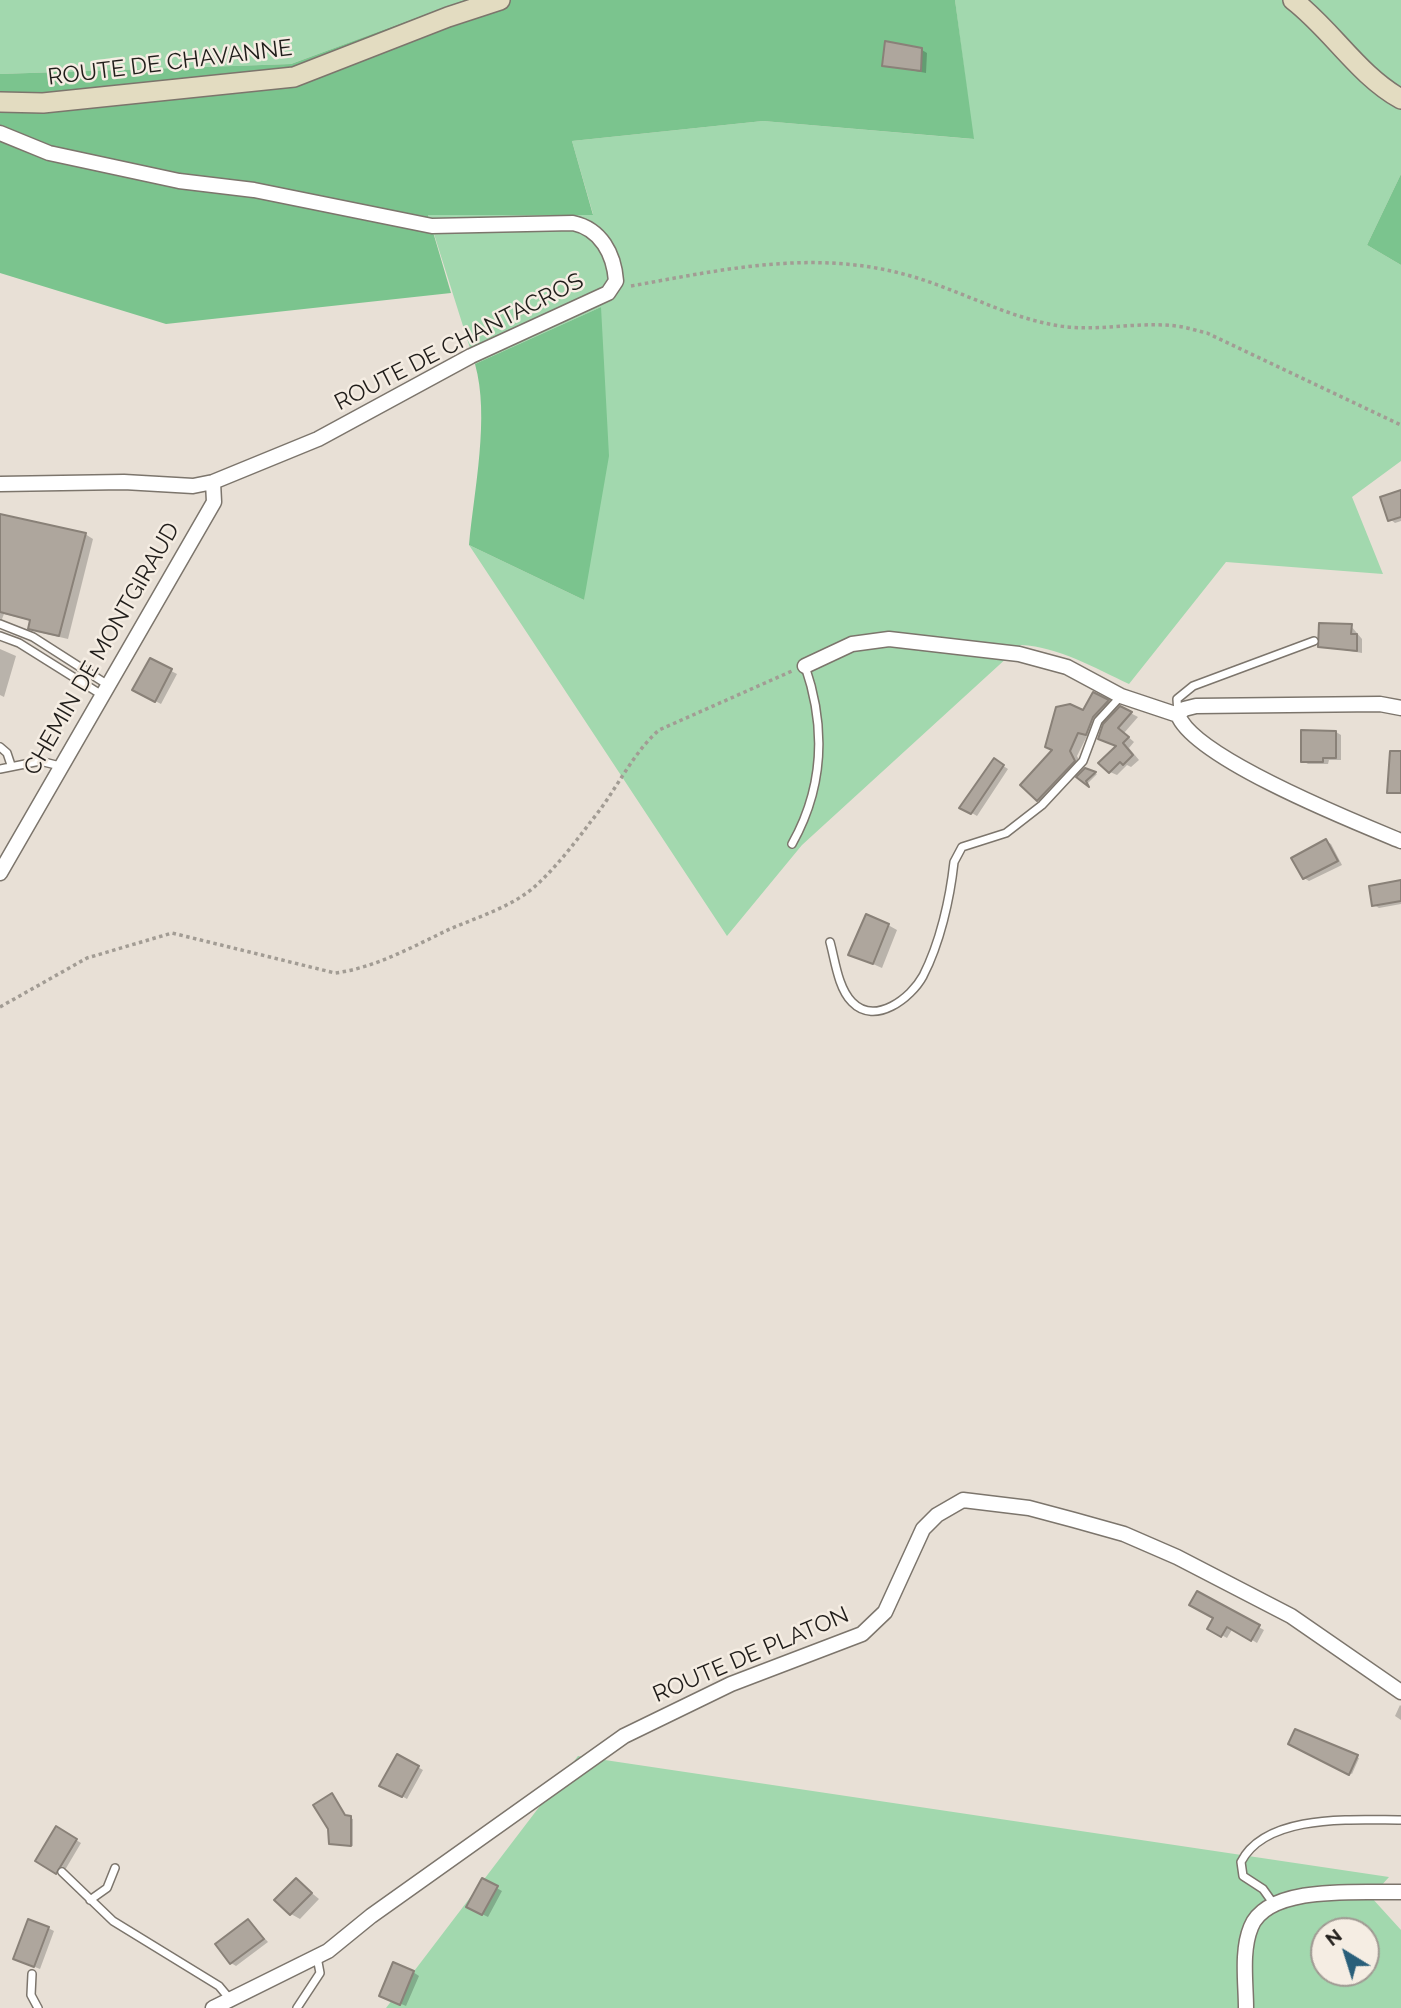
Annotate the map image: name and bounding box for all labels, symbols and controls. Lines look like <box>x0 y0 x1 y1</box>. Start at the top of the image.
street label: ROUTE DE CHAVANNE <box>46 34 294 92</box>
street label: ROUTE DE CHANTACROS <box>330 267 588 417</box>
street label: CHEMIN DE MONTGIRAUD <box>18 518 186 780</box>
street label: ROUTE DE PLATON <box>649 1601 853 1709</box>
north arrow <box>1310 1917 1380 1987</box>
text: N <box>1321 1924 1346 1950</box>

